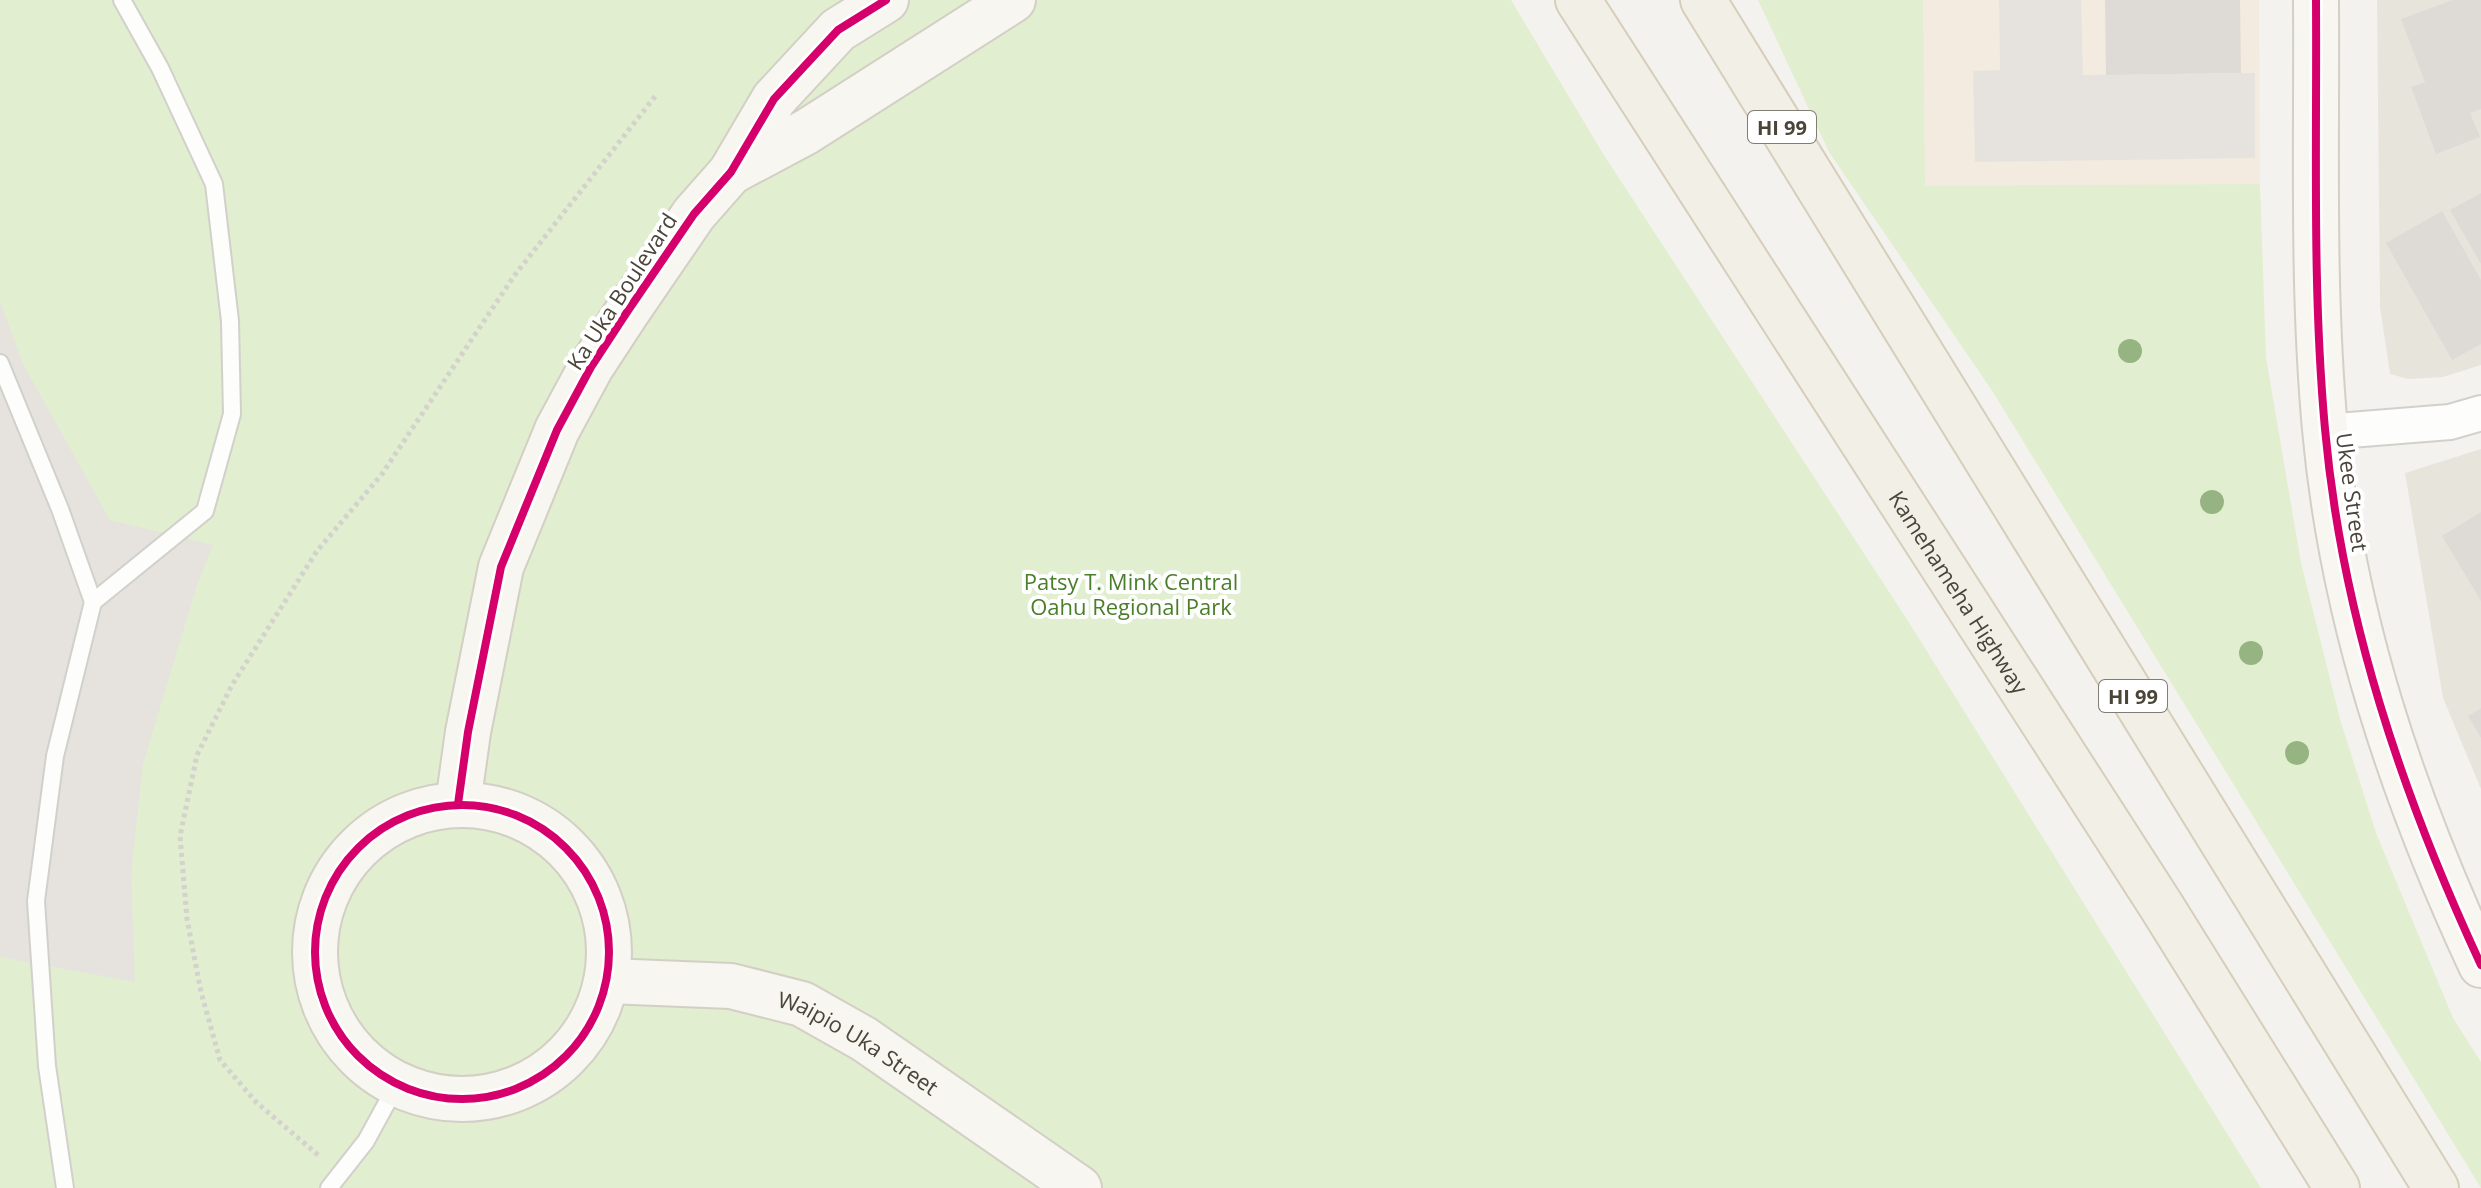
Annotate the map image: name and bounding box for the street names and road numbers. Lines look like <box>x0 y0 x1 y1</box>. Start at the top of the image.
road number: HI 99 <box>1748 111 1816 143</box>
street label: Ka Uka Boulevard <box>559 207 683 375</box>
street label: Ukee Street <box>2330 431 2376 553</box>
street label: Kamehameha Highway <box>1883 485 2036 700</box>
road number: HI 99 <box>2099 680 2167 712</box>
street label: Waipio Uka Street <box>775 984 945 1102</box>

